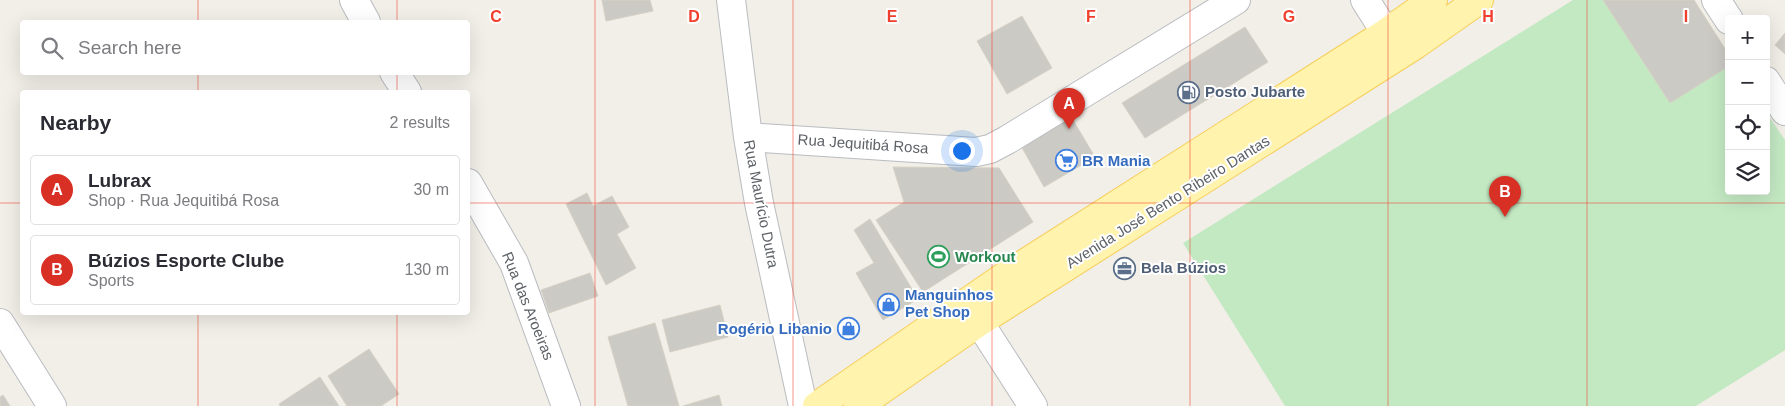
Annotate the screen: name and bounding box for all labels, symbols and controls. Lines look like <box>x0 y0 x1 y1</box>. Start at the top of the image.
text: C <box>490 8 502 25</box>
text: D <box>688 8 700 25</box>
text: E <box>887 8 898 25</box>
text: F <box>1086 8 1096 25</box>
text: G <box>1283 8 1295 25</box>
text: H <box>1482 8 1494 25</box>
text: I <box>1684 8 1688 25</box>
map controls <box>1725 15 1770 195</box>
button: + <box>1725 15 1770 60</box>
search box <box>20 20 470 75</box>
icon: search <box>38 34 66 62</box>
text: Search here <box>78 37 182 58</box>
button: − <box>1725 60 1770 105</box>
fuel station icon: Posto Jubarte <box>1177 80 1201 104</box>
place label: Posto Jubarte <box>1205 83 1305 100</box>
pin: A <box>1053 88 1085 129</box>
button: locate <box>1725 105 1770 150</box>
text: Nearby <box>40 111 111 134</box>
text: 2 results <box>390 114 450 131</box>
street label: Rua Jequitibá Rosa <box>797 130 930 157</box>
street label: Avenida José Bento Ribeiro Dantas <box>1063 132 1273 271</box>
street label: Rua Maurício Dutra <box>741 138 782 270</box>
your location <box>949 138 975 164</box>
supermarket icon: BR Mania <box>1054 149 1078 173</box>
button: layers <box>1725 150 1770 195</box>
place label: BR Mania <box>1082 152 1151 169</box>
text: Lubrax <box>88 170 151 191</box>
pin: B <box>1489 176 1521 217</box>
text: A <box>51 181 63 198</box>
text: 30 m <box>413 181 449 198</box>
text: Shop · Rua Jequitibá Rosa <box>88 192 279 209</box>
sports icon: Workout <box>927 245 951 269</box>
place label: Workout <box>955 248 1016 265</box>
street label: Rua das Aroeiras <box>499 249 558 362</box>
text: Búzios Esporte Clube <box>88 250 284 271</box>
office icon: Bela Búzios <box>1113 256 1137 280</box>
place label: Bela Búzios <box>1141 259 1226 276</box>
text: B <box>51 261 63 278</box>
text: 130 m <box>405 261 449 278</box>
text: Sports <box>88 272 134 289</box>
place label: Manguinhos Pet Shop <box>905 286 993 320</box>
shop icon: Manguinhos Pet Shop <box>877 292 901 316</box>
shop icon: Rogério Libanio <box>836 317 860 341</box>
place label: Rogério Libanio <box>718 320 832 337</box>

